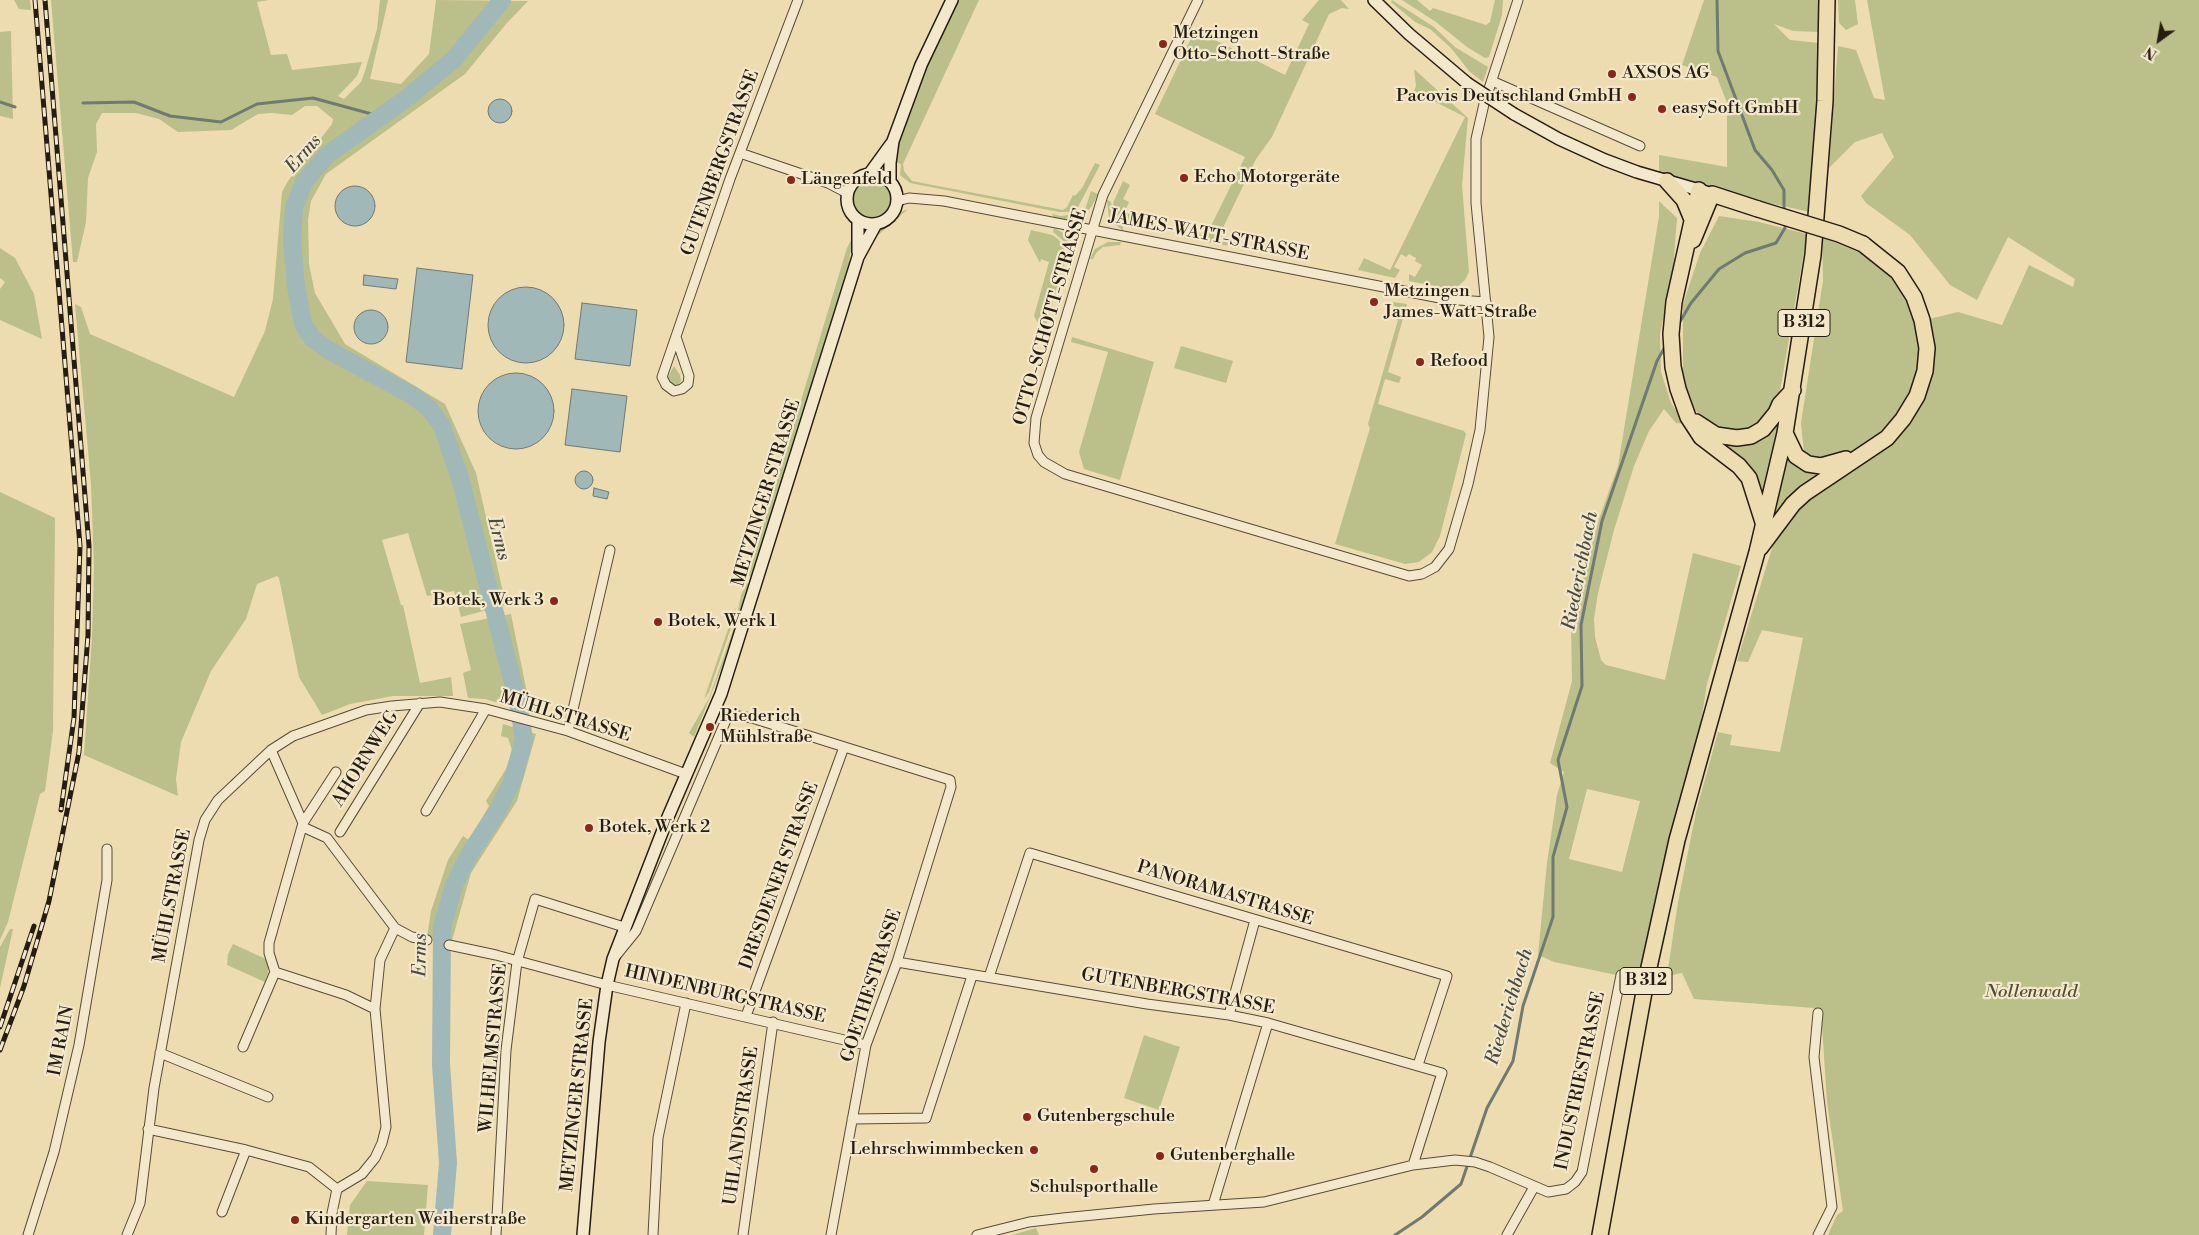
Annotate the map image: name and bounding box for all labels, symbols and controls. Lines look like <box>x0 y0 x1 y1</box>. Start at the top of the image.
north arrow <box>2134 15 2184 65</box>
place label: Metzingen Otto-Schott-Straße <box>1173 23 1330 66</box>
marker: Metzingen Otto-Schott-Straße <box>1157 38 1169 50</box>
text: N <box>2142 42 2161 63</box>
place label: AXSOS AG <box>1622 63 1710 85</box>
street label: GUTENBERGSTRASSE <box>677 67 765 259</box>
marker: AXSOS AG <box>1606 68 1618 80</box>
place label: Pacovis Deutschland GmbH <box>1396 86 1622 108</box>
marker: Pacovis Deutschland GmbH <box>1626 91 1638 103</box>
place label: easySoft GmbH <box>1672 98 1798 120</box>
marker: easySoft GmbH <box>1656 103 1668 115</box>
water label: Erms <box>281 130 327 178</box>
place label: Echo Motorgeräte <box>1194 167 1340 189</box>
place label: Längenfeld <box>801 169 892 191</box>
marker: Echo Motorgeräte <box>1178 172 1190 184</box>
marker: Längenfeld <box>785 174 797 186</box>
street label: OTTO-SCHOTT-STRASSE <box>1010 206 1092 428</box>
street label: JAMES-WATT-STRASSE <box>1107 206 1311 266</box>
place label: Metzingen James-Watt-Straße <box>1384 281 1537 324</box>
marker: Metzingen James-Watt-Straße <box>1368 296 1380 308</box>
road number: B 312 <box>1778 309 1830 336</box>
place label: Refood <box>1430 351 1488 373</box>
marker: Refood <box>1414 356 1426 368</box>
street label: METZINGER STRASSE <box>728 397 806 589</box>
water label: Riederichbach <box>1558 510 1604 632</box>
water label: Erms <box>482 515 514 563</box>
place label: Botek, Werk 3 <box>433 590 544 612</box>
marker: Botek, Werk 3 <box>548 595 560 607</box>
place label: Botek, Werk 1 <box>668 611 777 633</box>
marker: Botek, Werk 1 <box>652 616 664 628</box>
street label: MÜHLSTRASSE <box>497 687 633 747</box>
place label: Riederich Mühlstraße <box>720 706 813 749</box>
street label: AHORNWEG <box>328 707 404 811</box>
marker: Riederich Mühlstraße <box>704 721 716 733</box>
street label: DRESDENER STRASSE <box>736 779 824 973</box>
place label: Botek, Werk 2 <box>599 817 710 839</box>
marker: Botek, Werk 2 <box>583 822 595 834</box>
street label: MÜHLSTRASSE <box>149 827 197 965</box>
street label: PANORAMASTRASSE <box>1134 857 1316 931</box>
street label: GOETHESTRASSE <box>837 907 907 1065</box>
water label: Erms <box>409 933 433 977</box>
water label: Riederichbach <box>1481 946 1539 1068</box>
street label: HINDENBURGSTRASSE <box>622 961 828 1029</box>
street label: WILHELMSTRASSE <box>476 962 512 1134</box>
street label: GUTENBERGSTRASSE <box>1079 964 1277 1020</box>
road number: B 312 <box>1620 968 1672 994</box>
park label: Nollenwald <box>1985 982 2077 1004</box>
street label: INDUSTRIESTRASSE <box>1552 990 1610 1172</box>
street label: METZINGER STRASSE <box>557 997 599 1193</box>
street label: IM RAIN <box>45 1004 79 1078</box>
street label: UHLANDSTRASSE <box>720 1045 764 1207</box>
place label: Gutenbergschule <box>1037 1106 1175 1128</box>
marker: Gutenbergschule <box>1021 1111 1033 1123</box>
place label: Lehrschwimmbecken <box>850 1139 1024 1161</box>
marker: Lehrschwimmbecken <box>1028 1144 1040 1156</box>
place label: Gutenberghalle <box>1170 1145 1295 1167</box>
marker: Gutenberghalle <box>1154 1150 1166 1162</box>
marker: Schulsporthalle <box>1088 1163 1100 1175</box>
place label: Schulsporthalle <box>1030 1177 1158 1199</box>
place label: Kindergarten Weiherstraße <box>305 1209 526 1231</box>
marker: Kindergarten Weiherstraße <box>289 1214 301 1226</box>

